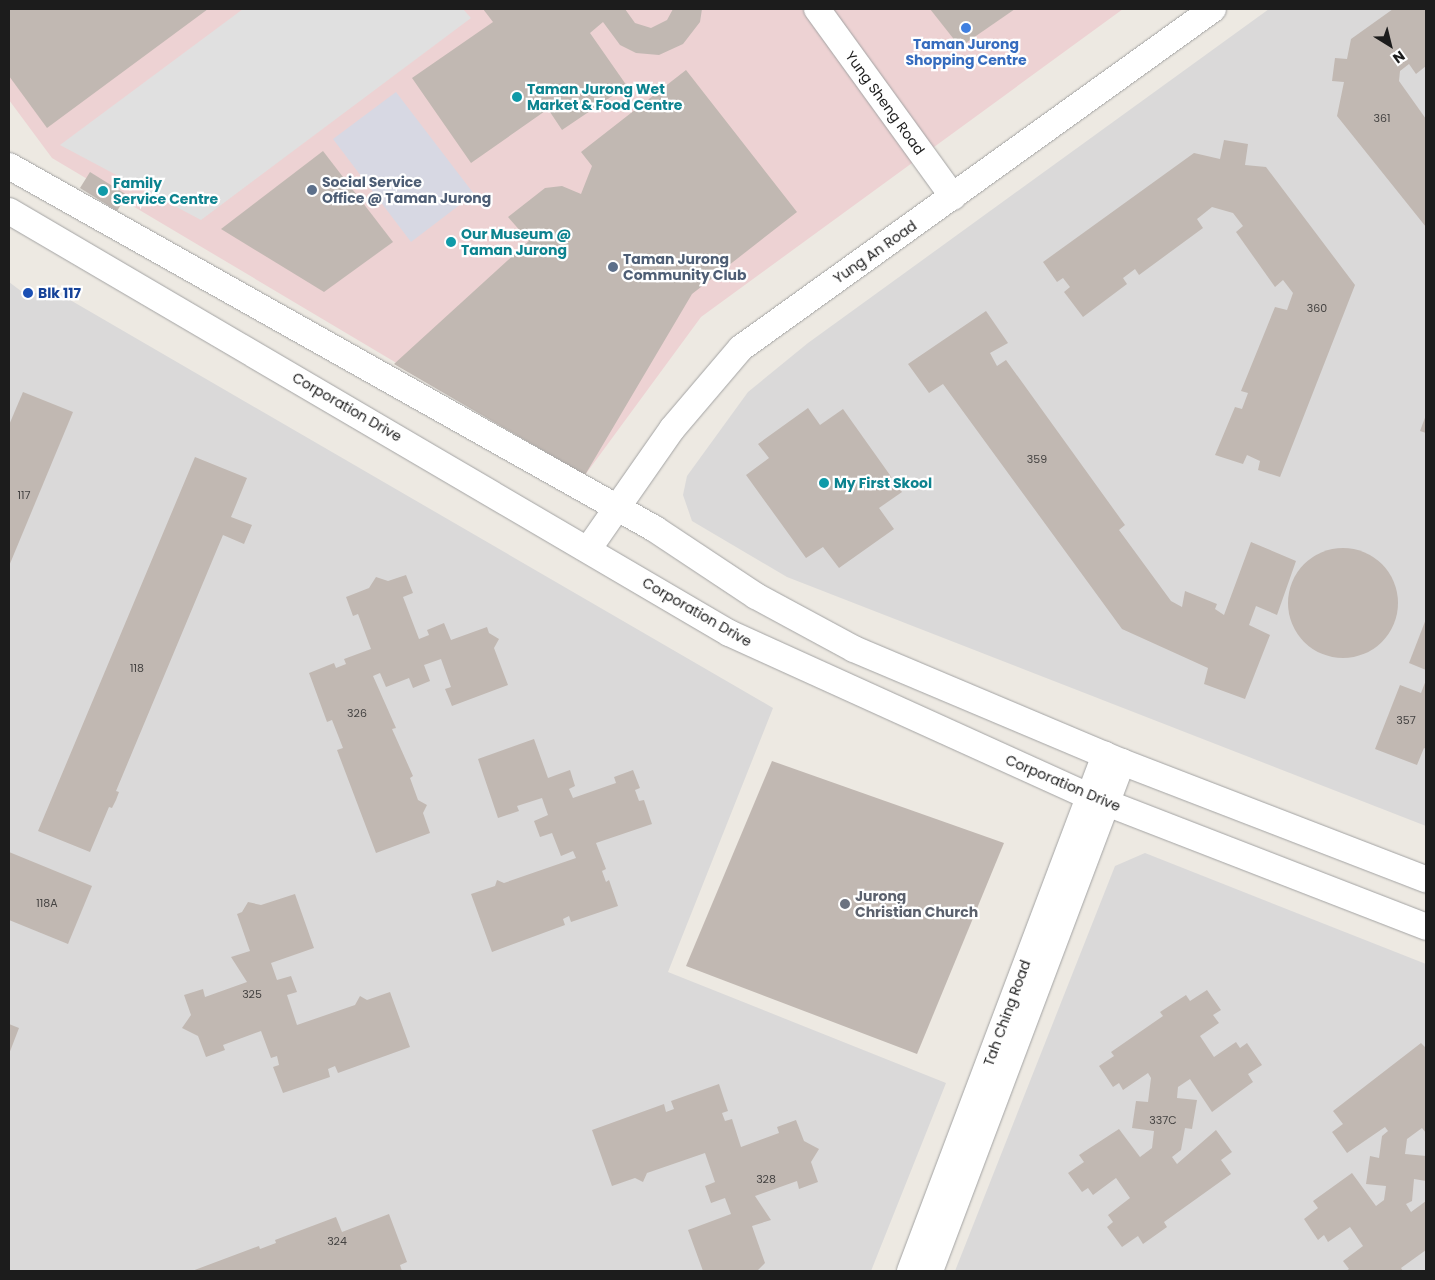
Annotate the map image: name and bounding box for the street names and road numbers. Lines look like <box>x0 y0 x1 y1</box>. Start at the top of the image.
street label: Yung Sheng Road <box>842 48 928 158</box>
street label: Yung An Road <box>830 217 920 287</box>
street label: Corporation Drive <box>289 369 405 445</box>
street label: Corporation Drive <box>639 574 755 650</box>
street label: Corporation Drive <box>1003 751 1123 815</box>
street label: Tah Ching Road <box>980 958 1034 1068</box>

